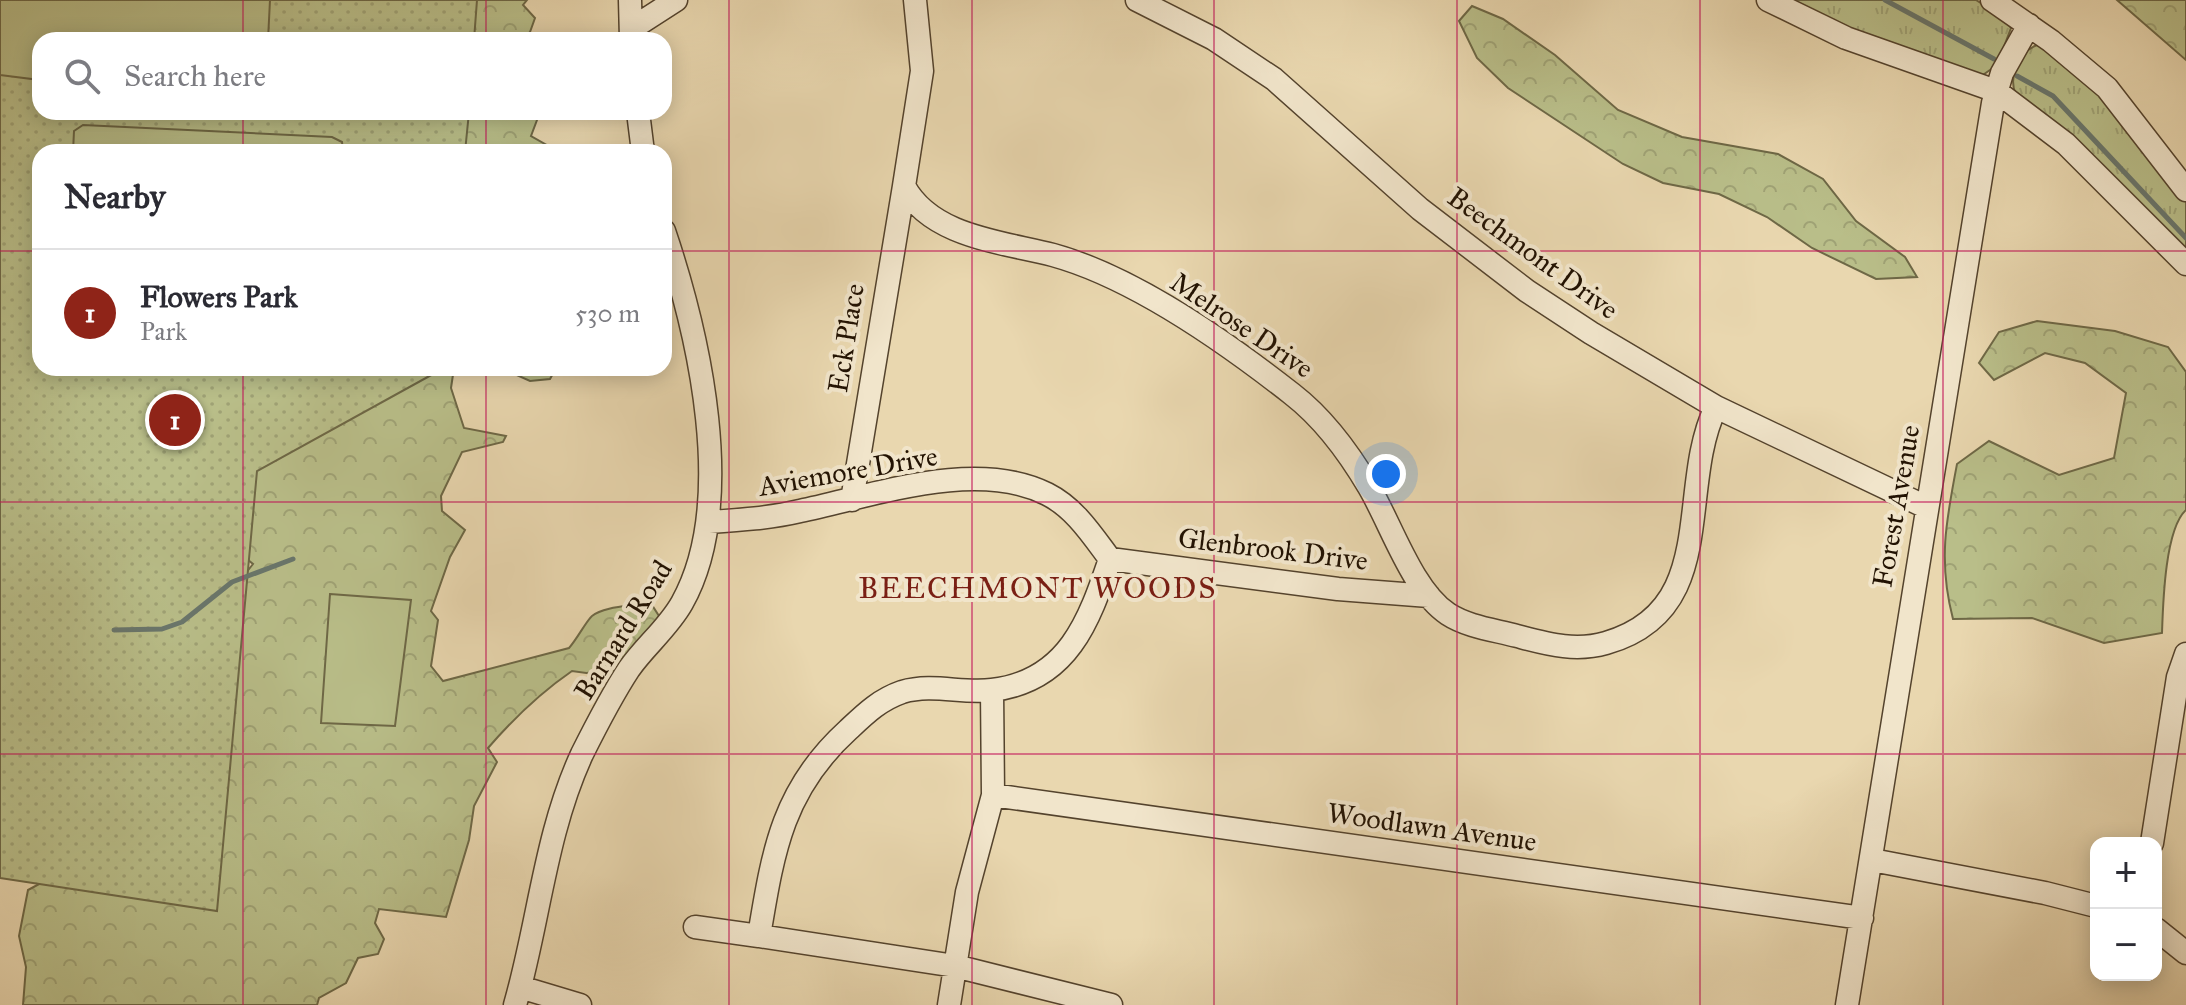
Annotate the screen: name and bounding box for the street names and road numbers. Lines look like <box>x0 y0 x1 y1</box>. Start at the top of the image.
street label: Beechmont Drive <box>1441 179 1625 327</box>
street label: Melrose Drive <box>1164 264 1320 386</box>
street label: Eck Place <box>820 281 872 395</box>
street label: Forest Avenue <box>1865 422 1927 590</box>
street label: Aviemore Drive <box>755 438 940 504</box>
street label: Glenbrook Drive <box>1176 520 1370 578</box>
street label: Barnard Road <box>566 554 680 706</box>
street label: Woodlawn Avenue <box>1325 795 1539 859</box>

